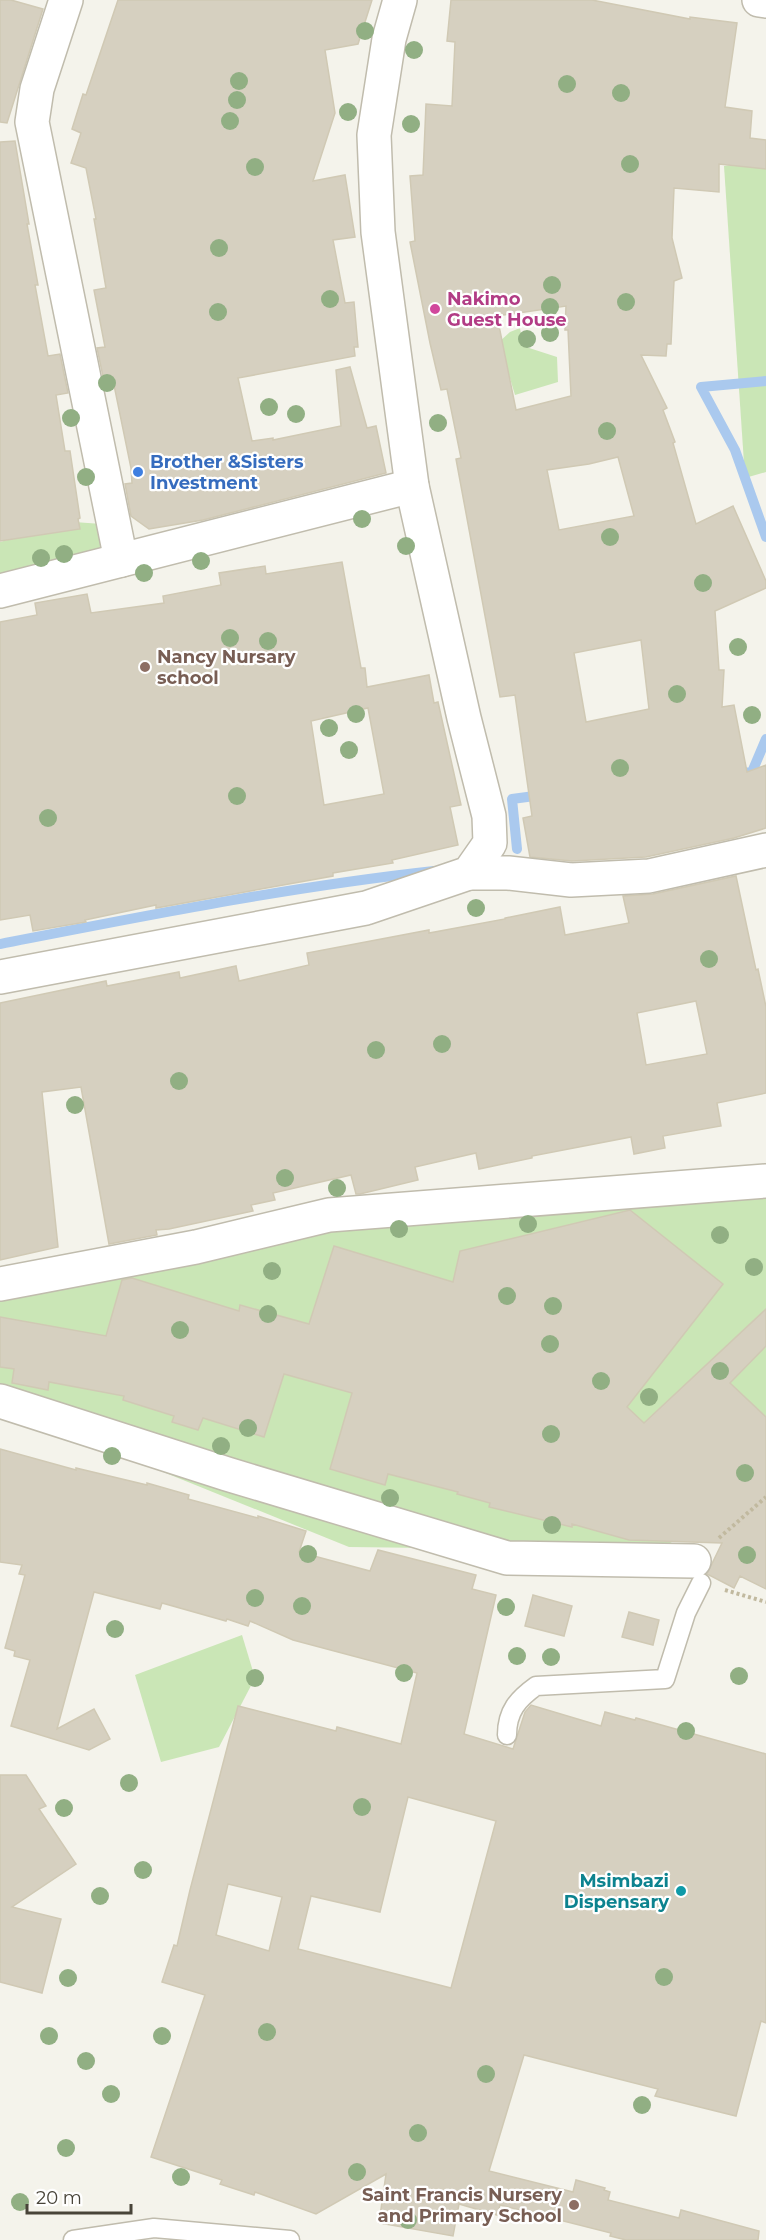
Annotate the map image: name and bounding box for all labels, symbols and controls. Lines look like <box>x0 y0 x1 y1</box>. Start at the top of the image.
place label: Nakimo Guest House <box>447 288 567 331</box>
marker: Nakimo Guest House <box>428 302 442 316</box>
place label: Brother &Sisters Investment <box>150 451 304 494</box>
marker: Brother &Sisters Investment <box>131 465 145 479</box>
place label: Nancy Nursary school <box>157 646 296 689</box>
marker: Nancy Nursary school <box>138 660 152 674</box>
place label: Msimbazi Dispensary <box>564 1870 669 1913</box>
marker: Msimbazi Dispensary <box>674 1884 688 1898</box>
scale bar <box>27 2177 130 2215</box>
place label: Saint Francis Nursery and Primary School <box>362 2184 562 2227</box>
text: 20 m <box>36 2187 82 2209</box>
marker: Saint Francis Nursery and Primary School <box>567 2198 581 2212</box>

